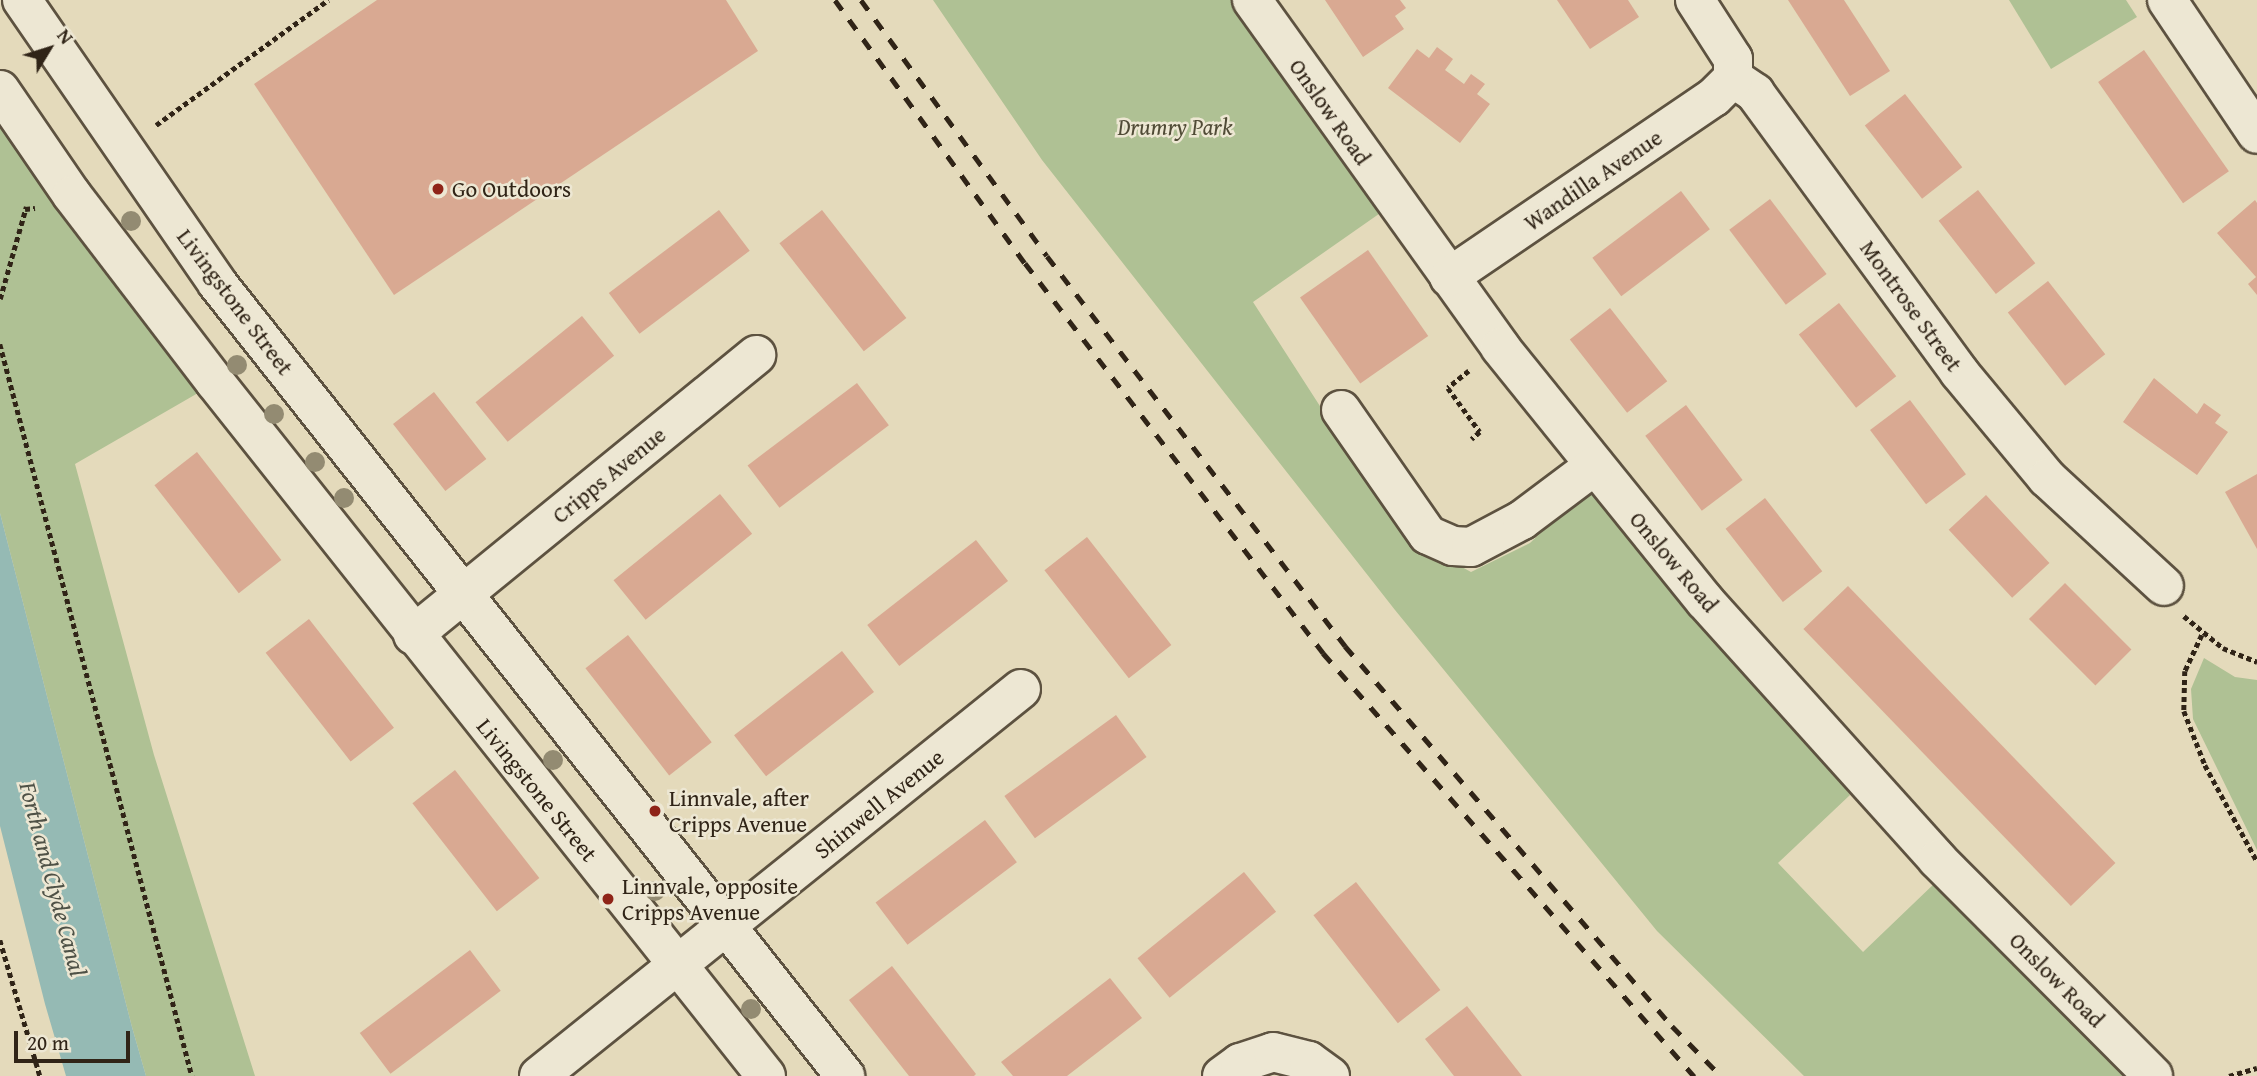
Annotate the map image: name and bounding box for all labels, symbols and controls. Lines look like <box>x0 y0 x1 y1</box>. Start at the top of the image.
north arrow <box>14 14 84 84</box>
text: N <box>51 22 80 50</box>
street label: Onslow Road <box>1283 54 1377 170</box>
park label: Drumry Park <box>1118 113 1232 141</box>
street label: Wandilla Avenue <box>1519 124 1667 236</box>
place label: Go Outdoors <box>452 175 571 203</box>
marker: Go Outdoors <box>430 181 446 197</box>
street label: Livingstone Street <box>171 223 299 381</box>
street label: Montrose Street <box>1854 235 1968 377</box>
street label: Cripps Avenue <box>547 421 671 529</box>
street label: Onslow Road <box>1624 506 1724 618</box>
street label: Livingstone Street <box>471 713 603 867</box>
street label: Shinwell Avenue <box>809 743 949 865</box>
water label: Forth and Clyde Canal <box>13 779 93 979</box>
place label: Linnvale, after Cripps Avenue <box>669 784 809 838</box>
marker: Linnvale, after Cripps Avenue <box>647 803 663 819</box>
place label: Linnvale, opposite Cripps Avenue <box>622 872 798 926</box>
marker: Linnvale, opposite Cripps Avenue <box>600 891 616 907</box>
street label: Onslow Road <box>2004 927 2110 1033</box>
scale bar <box>18 1016 133 1060</box>
text: 20 m <box>27 1027 69 1058</box>

